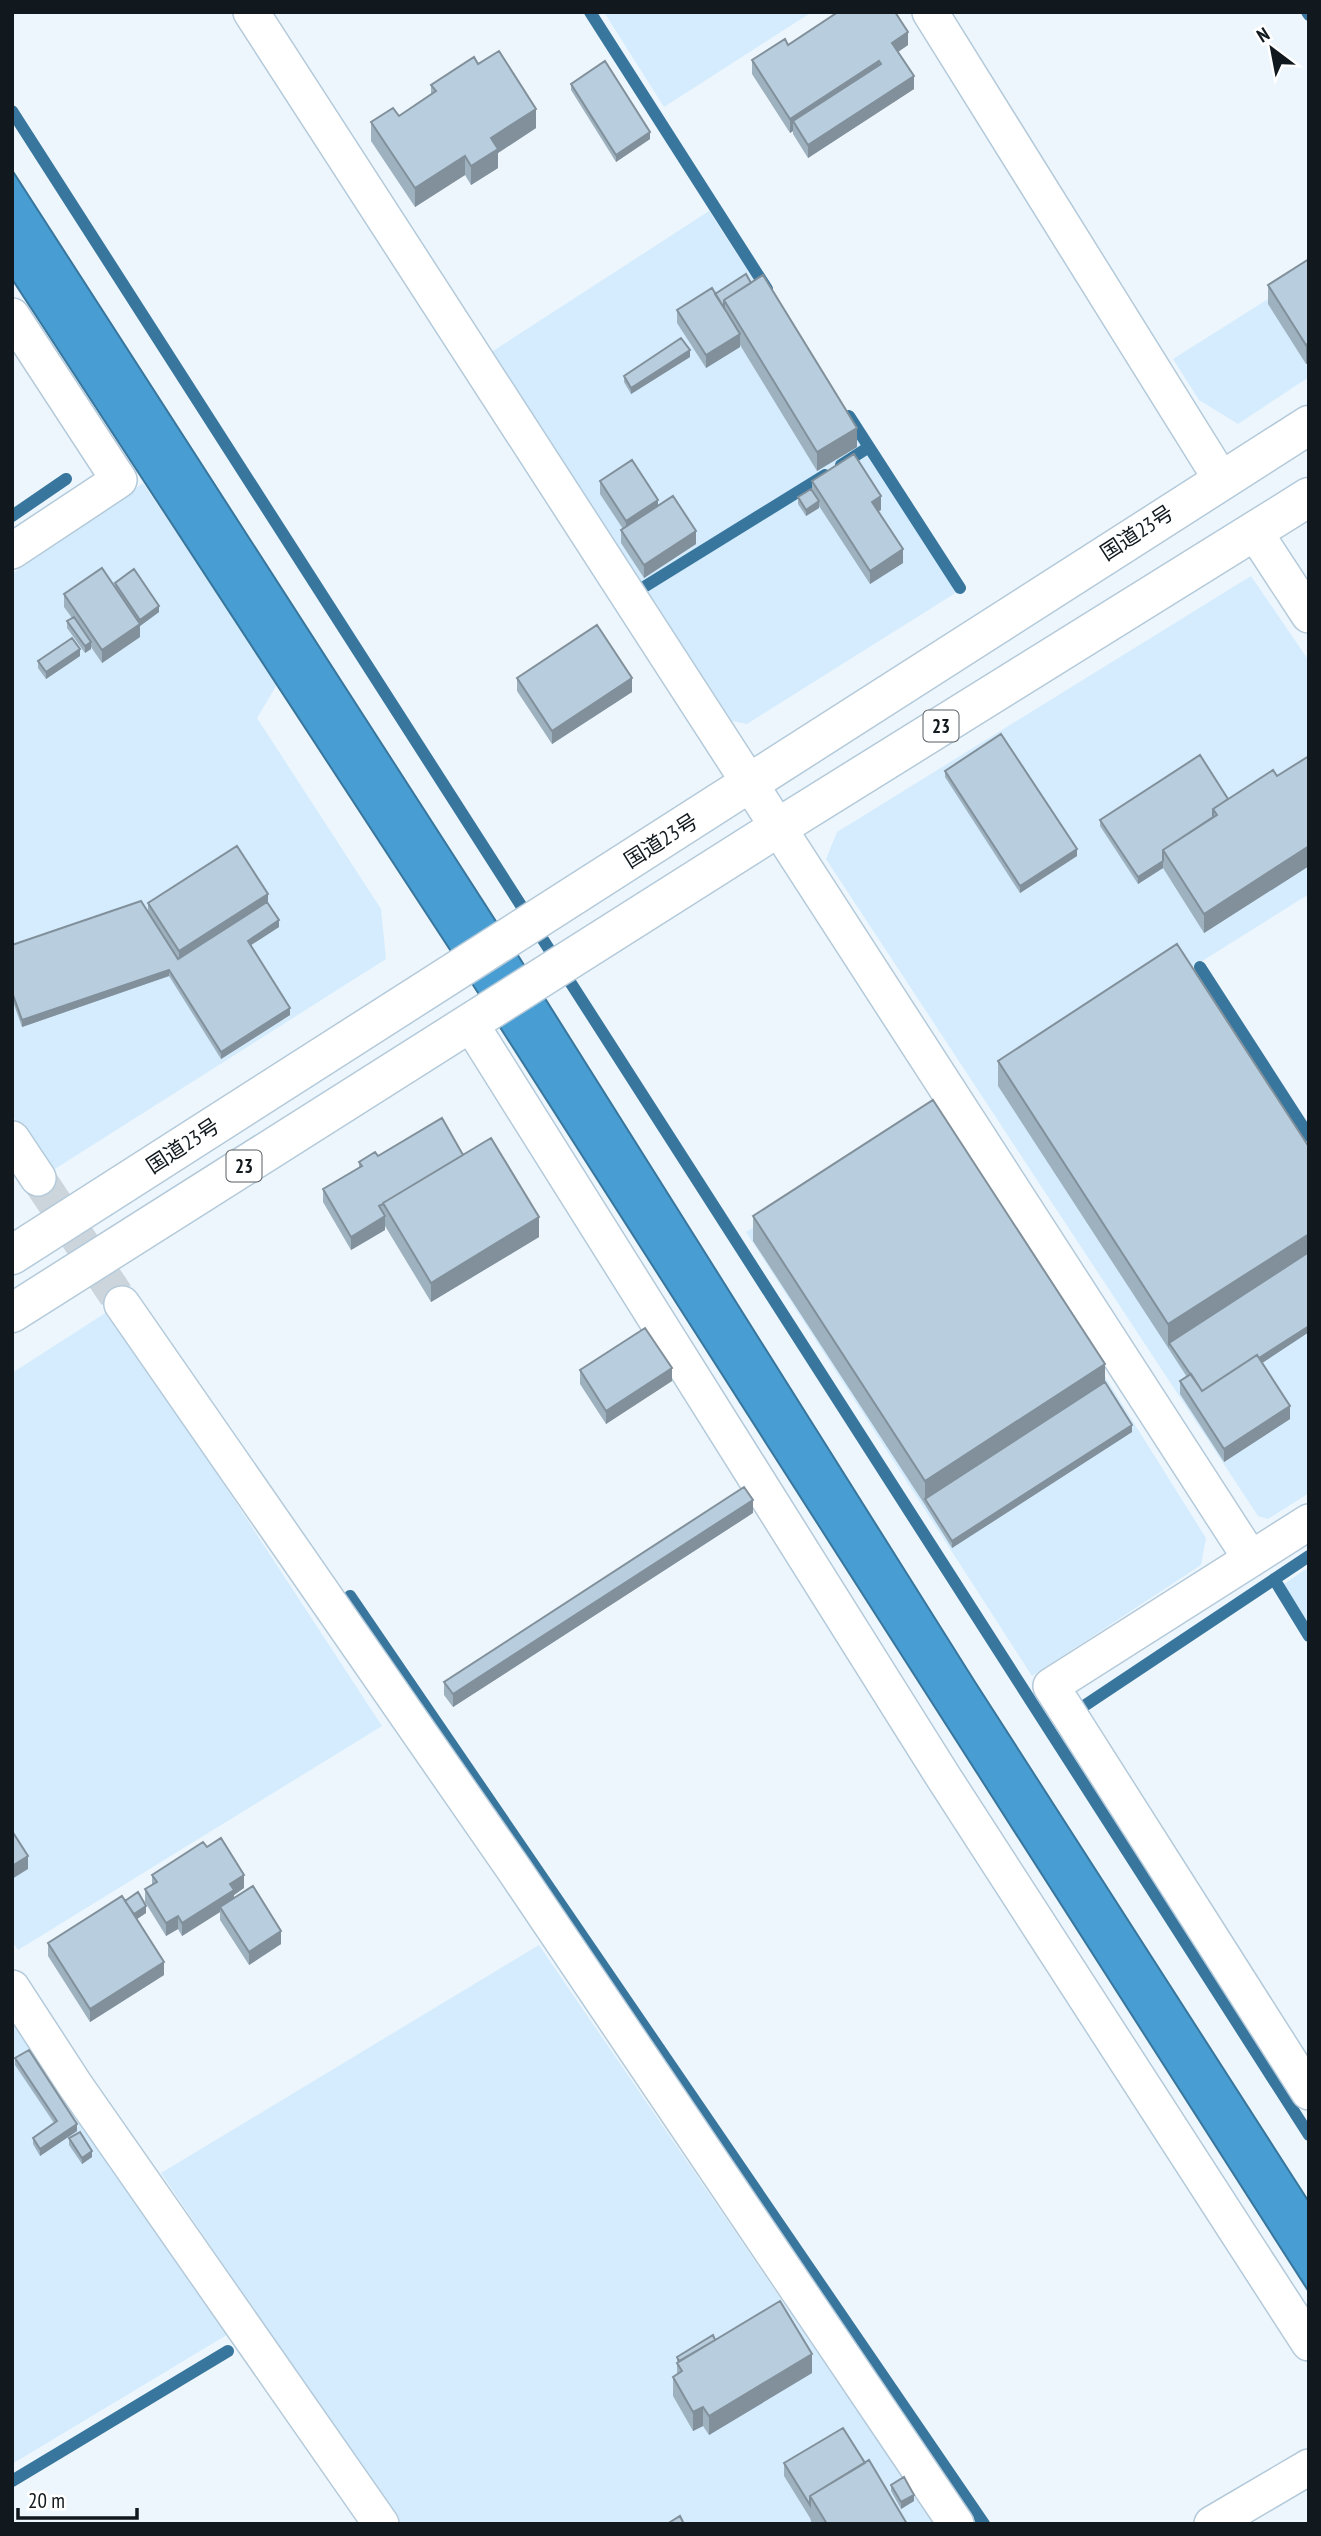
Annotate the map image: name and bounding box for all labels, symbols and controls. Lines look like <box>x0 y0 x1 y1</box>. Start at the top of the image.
north arrow <box>1237 14 1307 84</box>
text: N <box>1252 22 1274 47</box>
street label: 国道23号 <box>1095 499 1178 566</box>
road number: 23 <box>923 710 958 741</box>
street label: 国道23号 <box>619 807 703 874</box>
street label: 国道23号 <box>141 1112 224 1179</box>
road number: 23 <box>226 1150 262 1182</box>
scale bar <box>18 2476 136 2520</box>
text: 20 m <box>28 2487 65 2514</box>

